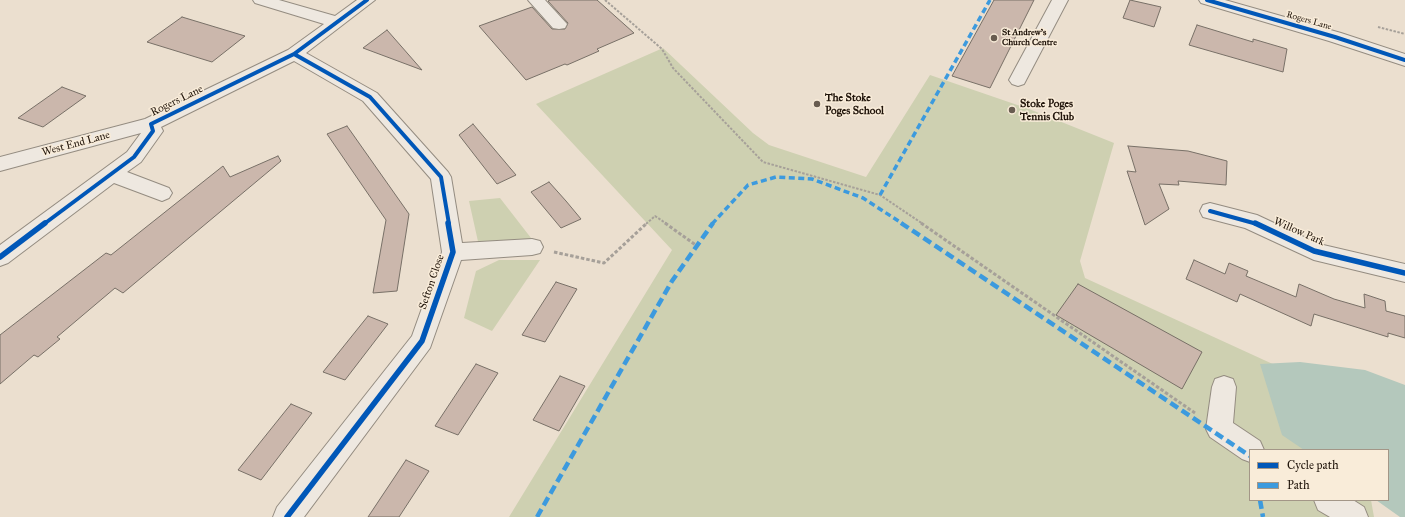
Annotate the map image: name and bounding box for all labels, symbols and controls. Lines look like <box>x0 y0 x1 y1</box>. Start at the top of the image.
street label: Rogers Lane <box>1285 9 1333 33</box>
place label: St Andrew's Church Centre <box>1002 28 1057 49</box>
marker: St Andrew's Church Centre <box>989 33 999 43</box>
street label: Rogers Lane <box>149 83 205 119</box>
place label: The Stoke Poges School <box>825 91 884 117</box>
place label: Stoke Poges Tennis Club <box>1020 97 1074 123</box>
marker: The Stoke Poges School <box>812 99 822 109</box>
marker: Stoke Poges Tennis Club <box>1007 105 1017 115</box>
street label: West End Lane <box>41 129 111 159</box>
street label: Willow Park <box>1271 215 1327 249</box>
street label: Sefton Close <box>416 253 448 311</box>
legend <box>1249 449 1389 501</box>
text: Cycle path <box>1287 458 1339 472</box>
text: Path <box>1287 478 1310 492</box>

